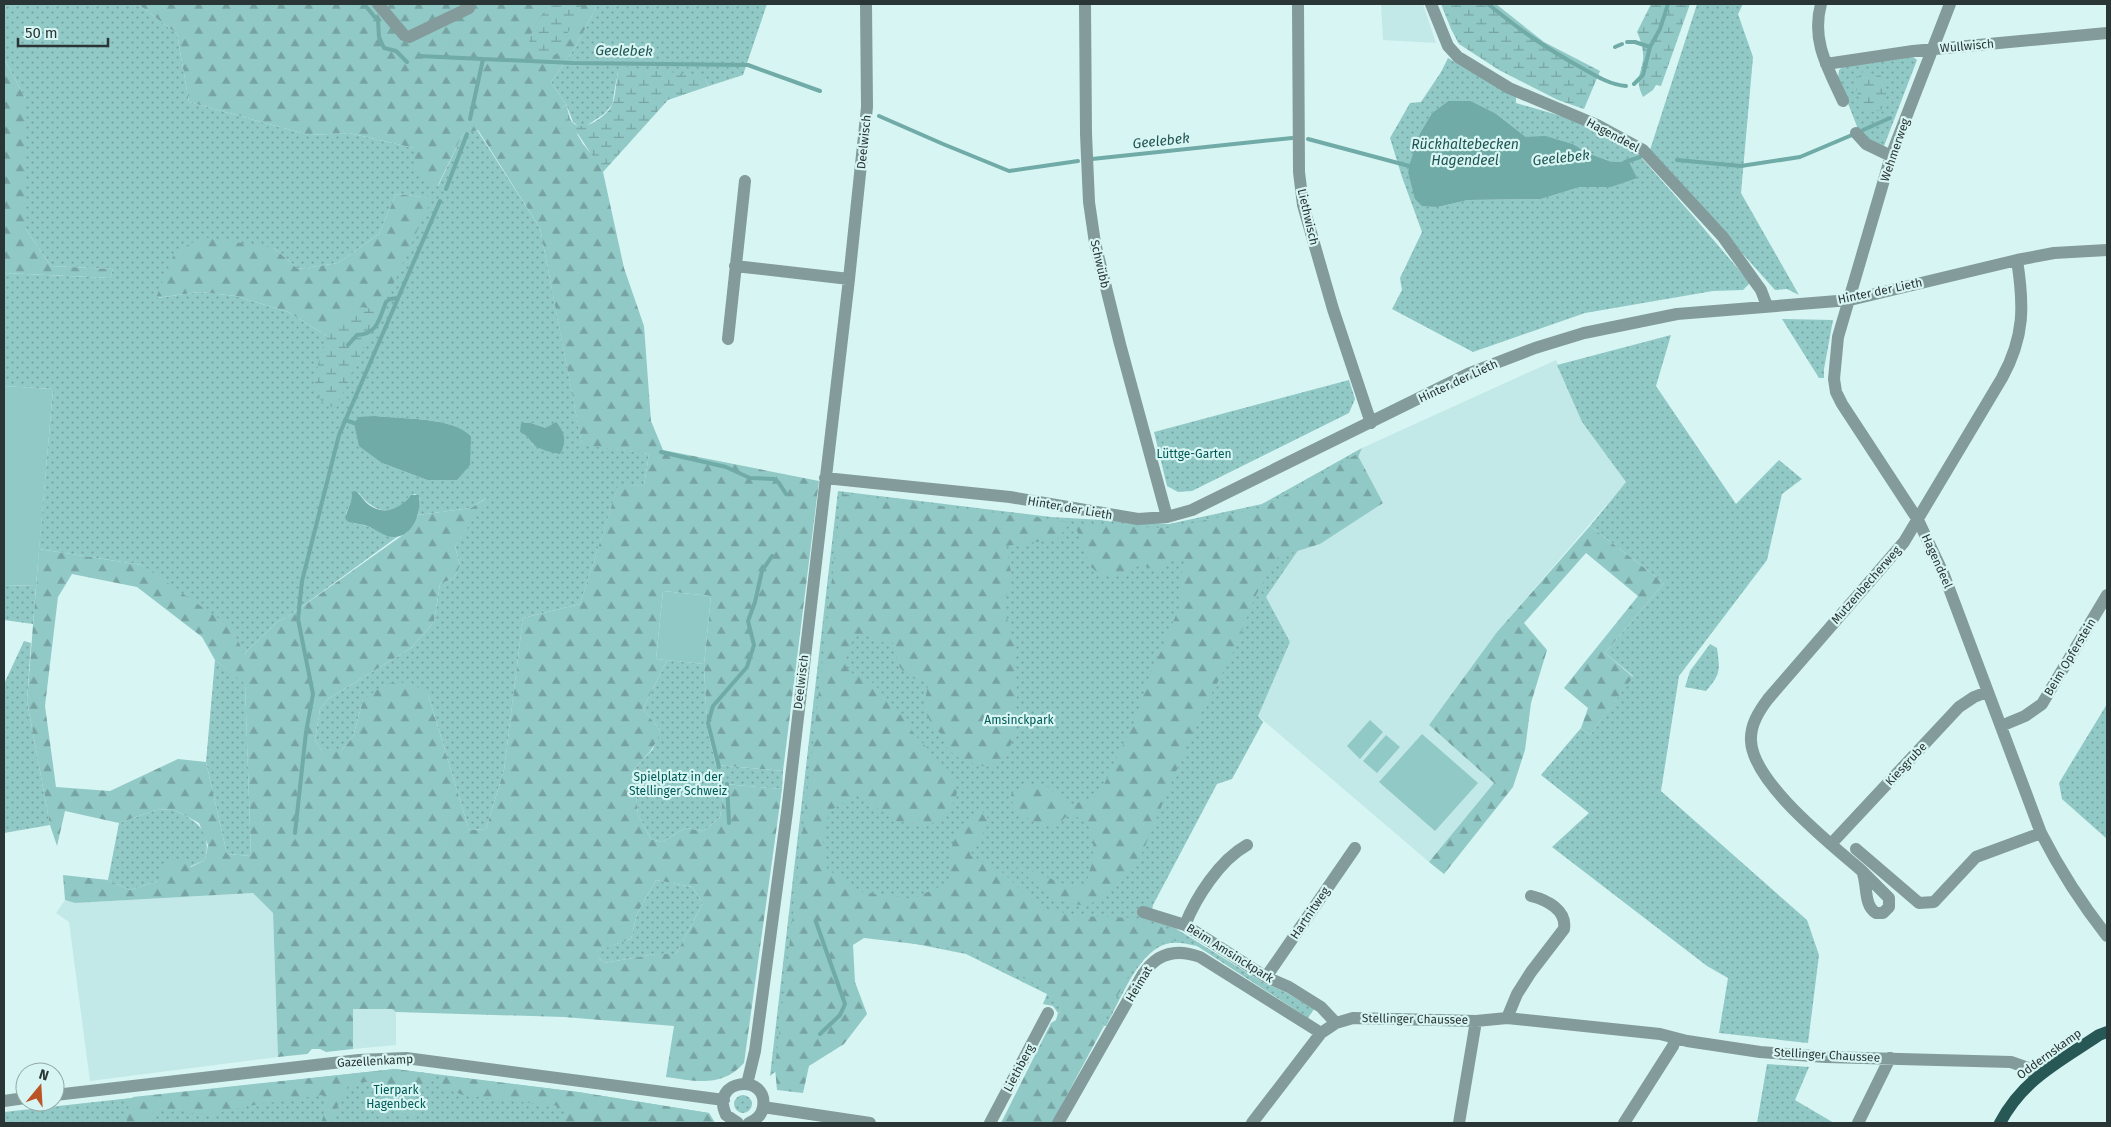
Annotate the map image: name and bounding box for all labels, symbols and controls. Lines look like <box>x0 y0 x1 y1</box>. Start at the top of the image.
scale bar <box>18 15 108 47</box>
text: 50 m <box>25 24 58 42</box>
street label: Wullwisch <box>1939 37 1995 55</box>
water label: Geelebek <box>595 42 653 60</box>
street label: Deelwisch <box>854 114 874 170</box>
street label: Hagendeel <box>1584 115 1642 155</box>
street label: Wehmerweg <box>1878 116 1913 184</box>
water label: Geelebek <box>1132 130 1191 152</box>
water label: Rückhaltebecken Hagendeel <box>1411 136 1519 169</box>
water label: Geelebek <box>1532 147 1591 169</box>
street label: Liethwisch <box>1295 187 1321 247</box>
street label: Schwübb <box>1088 238 1112 290</box>
street label: Hinter der Lieth <box>1837 275 1923 307</box>
street label: Hinter der Lieth <box>1416 357 1500 405</box>
park label: Lüttge-Garten <box>1156 447 1232 461</box>
street label: Hinter der Lieth <box>1026 494 1114 522</box>
street label: Hagendeel <box>1919 532 1955 591</box>
street label: Mutzenbecherweg <box>1828 543 1904 627</box>
street label: Beim Opferstein <box>2041 616 2099 698</box>
street label: Deelwisch <box>791 654 811 710</box>
park label: Amsinckpark <box>984 713 1055 727</box>
street label: Kiesgrube <box>1882 739 1930 789</box>
park label: Spielplatz in der Stellinger Schweiz <box>629 770 727 798</box>
street label: Hartnitweg <box>1287 884 1333 942</box>
street label: Beim Amsinckpark <box>1184 921 1277 986</box>
street label: Heimat <box>1123 963 1155 1004</box>
street label: Stellinger Chaussee <box>1362 1011 1468 1027</box>
street label: Oddernskamp <box>2014 1026 2084 1082</box>
street label: Liethberg <box>1001 1041 1038 1094</box>
street label: Stellinger Chaussee <box>1774 1045 1880 1065</box>
street label: Gazellenkamp <box>337 1052 413 1070</box>
north arrow <box>15 1062 65 1112</box>
text: N <box>37 1066 51 1085</box>
park label: Tierpark Hagenbeck <box>366 1083 427 1111</box>

